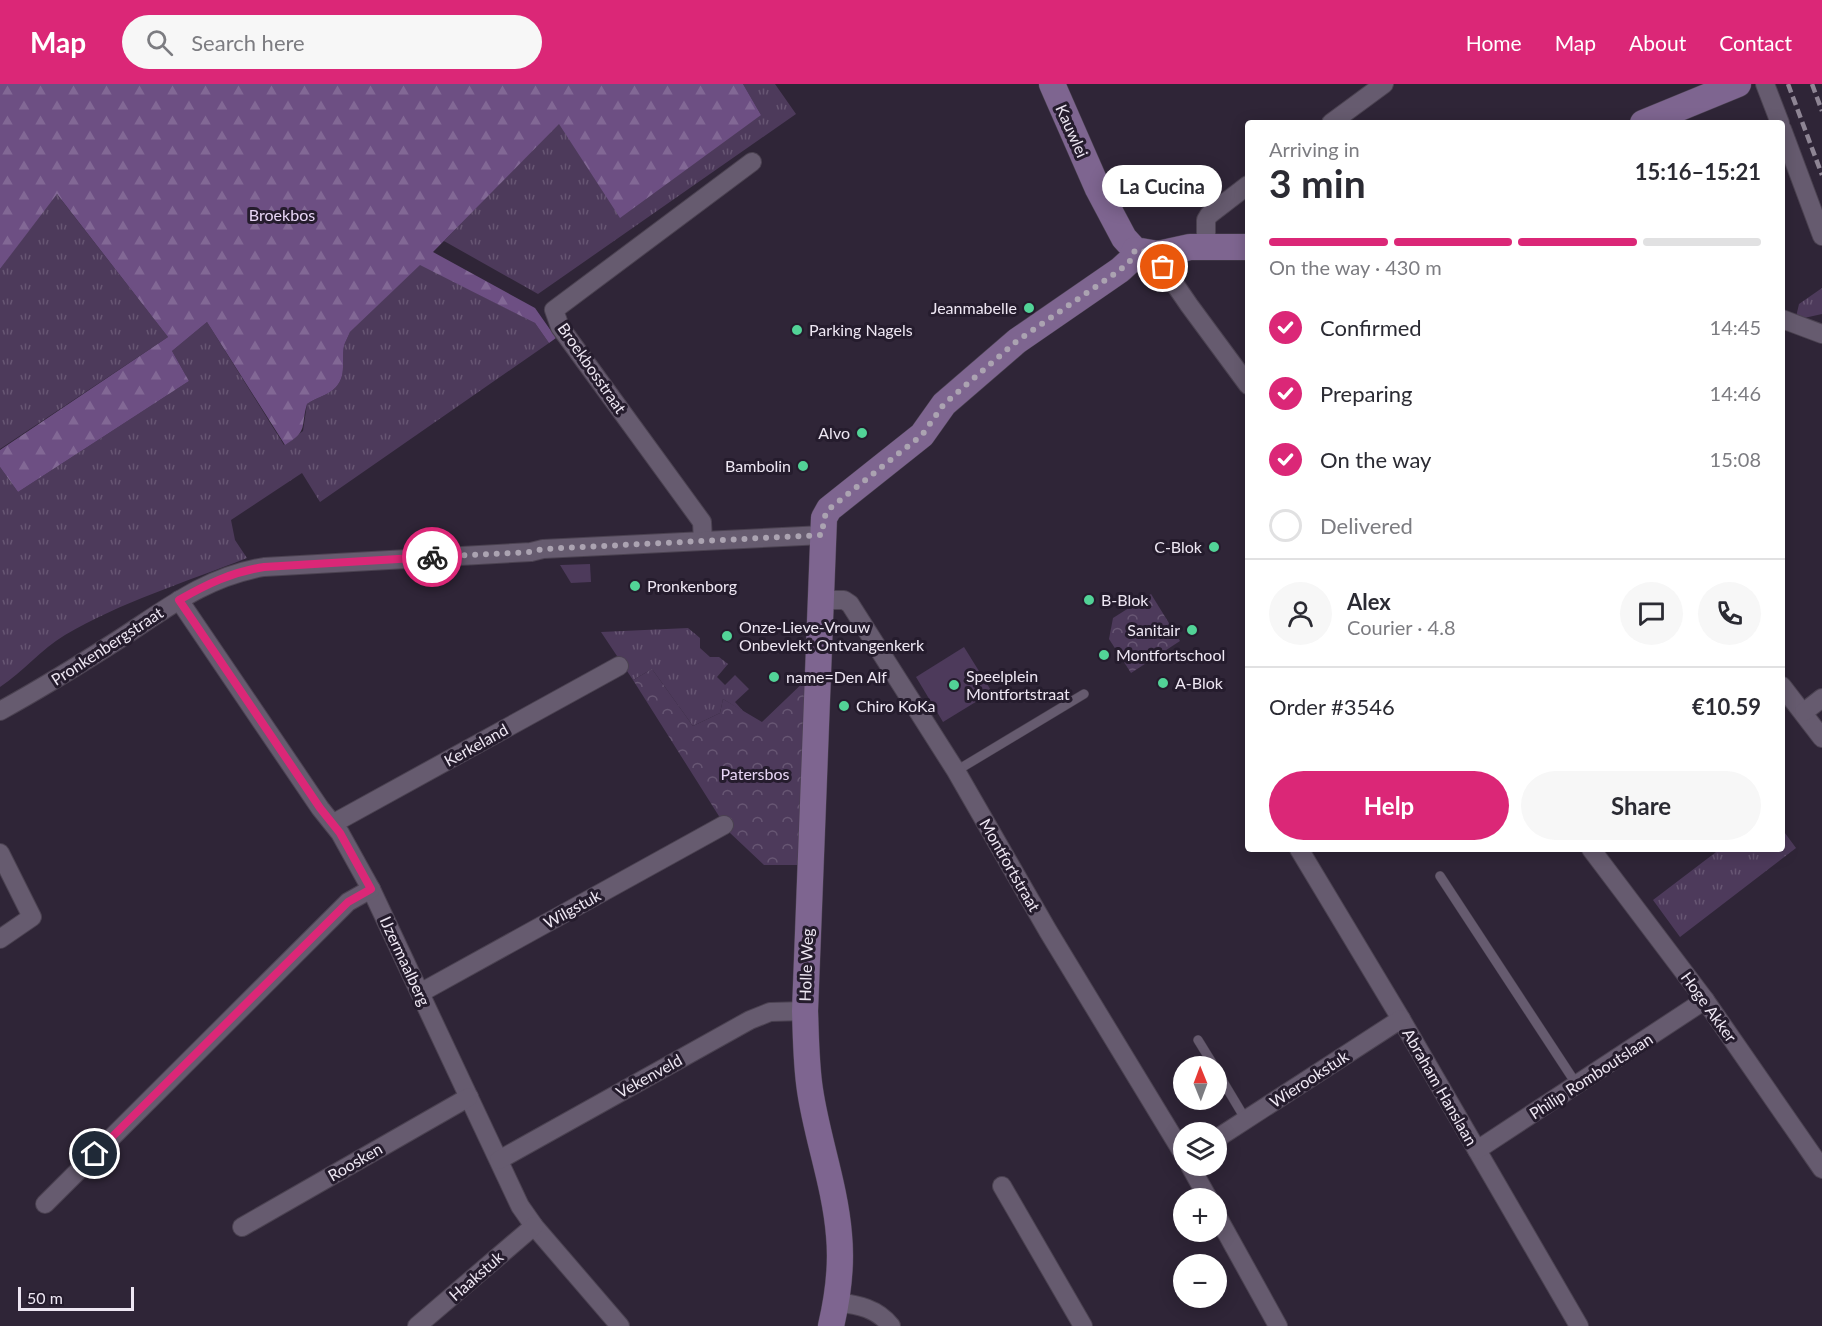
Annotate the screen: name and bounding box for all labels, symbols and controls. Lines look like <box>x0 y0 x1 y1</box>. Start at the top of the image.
search box <box>122 15 542 69</box>
text: Map <box>30 25 86 59</box>
icon: search <box>143 26 176 59</box>
text: Search here <box>191 29 305 56</box>
text: Home <box>1466 30 1522 55</box>
text: Map <box>1555 30 1596 55</box>
text: About <box>1629 30 1686 55</box>
text: Contact <box>1719 30 1792 55</box>
street label: Kauwlei <box>1052 101 1093 160</box>
text: Arriving in <box>1269 137 1360 161</box>
text: 15:16–15:21 <box>1635 158 1761 185</box>
text: 3 min <box>1269 160 1366 206</box>
callout: La Cucina <box>1103 165 1223 207</box>
text: La Cucina <box>1119 174 1205 198</box>
park label: Broekbos <box>249 205 315 224</box>
pin <box>1137 241 1188 292</box>
icon: bag <box>1146 250 1179 283</box>
text: On the way · 430 m <box>1269 255 1442 279</box>
place label: Jeanmabelle <box>931 298 1017 317</box>
marker: Jeanmabelle <box>1022 301 1036 315</box>
icon: check <box>1269 311 1302 344</box>
text: Confirmed <box>1320 314 1422 341</box>
text: 14:45 <box>1710 315 1761 339</box>
street label: Broekbosstraat <box>554 319 631 417</box>
place label: Parking Nagels <box>809 320 913 339</box>
marker: Parking Nagels <box>790 323 804 337</box>
icon: check <box>1269 377 1302 410</box>
text: Preparing <box>1320 380 1412 407</box>
text: 14:46 <box>1710 381 1761 405</box>
place label: Alvo <box>818 423 850 442</box>
marker: Alvo <box>855 426 869 440</box>
icon: check <box>1269 443 1302 476</box>
text: On the way <box>1320 446 1431 473</box>
text: 15:08 <box>1710 447 1761 471</box>
place label: Bambolin <box>725 456 791 475</box>
marker: Bambolin <box>796 459 810 473</box>
text: Delivered <box>1320 512 1413 539</box>
courier <box>402 527 462 587</box>
place label: C-Blok <box>1154 537 1203 556</box>
marker: C-Blok <box>1207 540 1221 554</box>
icon: bike <box>416 541 449 574</box>
place label: Pronkenborg <box>647 576 737 595</box>
marker: Pronkenborg <box>628 579 642 593</box>
button: person <box>1269 582 1332 645</box>
button: chat <box>1620 582 1683 645</box>
button: phone <box>1698 582 1761 645</box>
text: Alex <box>1347 588 1391 615</box>
place label: B-Blok <box>1101 590 1149 609</box>
marker: B-Blok <box>1082 593 1096 607</box>
street label: Pronkenbergstraat <box>47 602 166 689</box>
text: Courier · 4.8 <box>1347 615 1456 639</box>
place label: Onze-Lieve-Vrouw Onbevlekt Ontvangenkerk <box>739 617 925 654</box>
place label: Sanitair <box>1127 620 1180 639</box>
marker: Sanitair <box>1185 623 1199 637</box>
marker: Onze-Lieve-Vrouw Onbevlekt Ontvangenkerk <box>720 629 734 643</box>
place label: Montfortschool <box>1116 645 1225 664</box>
marker: Montfortschool <box>1097 648 1111 662</box>
place label: Speelplein Montfortstraat <box>966 666 1070 703</box>
place label: name=Den Alf <box>786 667 887 686</box>
marker: name=Den Alf <box>767 670 781 684</box>
place label: A-Blok <box>1175 673 1224 692</box>
marker: A-Blok <box>1156 676 1170 690</box>
marker: Speelplein Montfortstraat <box>947 678 961 692</box>
text: Order #3546 <box>1269 693 1395 720</box>
text: €10.59 <box>1692 693 1761 720</box>
place label: Chiro KoKa <box>856 696 935 715</box>
marker: Chiro KoKa <box>837 699 851 713</box>
street label: Kerkeland <box>441 719 511 770</box>
park label: Patersbos <box>720 764 790 783</box>
button: Help <box>1269 771 1509 840</box>
button: Share <box>1521 771 1761 840</box>
street label: Montfortstraat <box>976 815 1045 915</box>
street label: Wilgstuk <box>540 885 604 932</box>
street label: IJzermaalberg <box>376 913 434 1009</box>
street label: Holle Weg <box>795 928 816 1002</box>
street label: Hoge Akker <box>1678 968 1741 1046</box>
street label: Abraham Hanslaan <box>1399 1025 1482 1149</box>
street label: Philip Romboutslaan <box>1526 1029 1656 1122</box>
street label: Wierookstuk <box>1266 1046 1352 1111</box>
street label: Vekenveld <box>613 1050 685 1101</box>
north arrow <box>1173 1056 1227 1110</box>
map controls <box>1173 1056 1227 1308</box>
button: layers <box>1173 1122 1227 1176</box>
pin <box>69 1128 120 1179</box>
icon: home <box>78 1137 111 1170</box>
street label: Roosken <box>324 1138 385 1185</box>
button: + <box>1173 1188 1227 1242</box>
street label: Haakstuk <box>445 1246 507 1304</box>
button: − <box>1173 1254 1227 1308</box>
scale bar <box>18 1284 134 1312</box>
text: 50 m <box>27 1288 63 1307</box>

